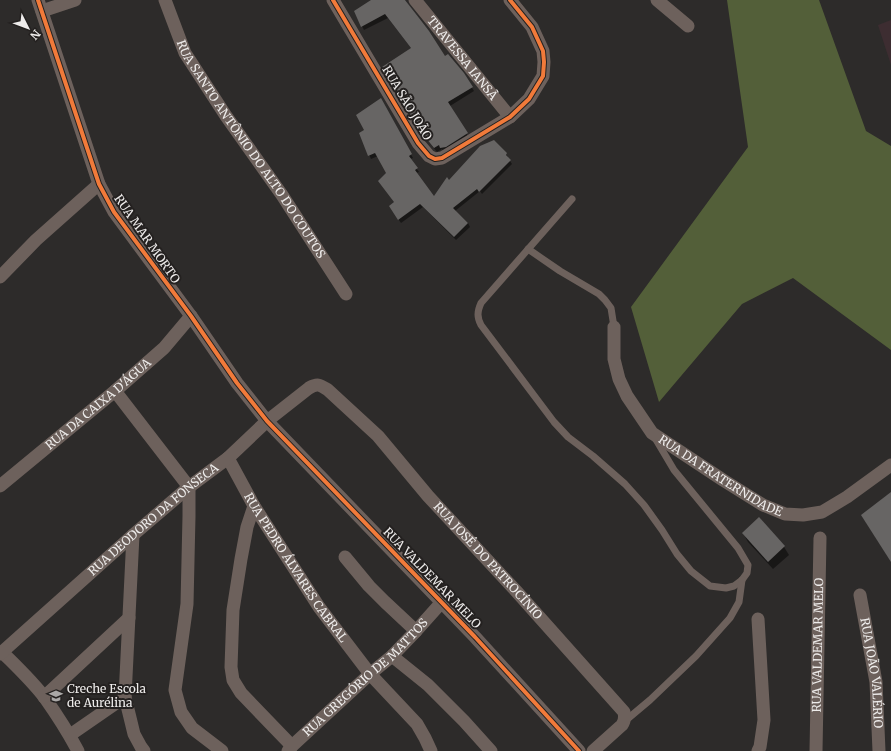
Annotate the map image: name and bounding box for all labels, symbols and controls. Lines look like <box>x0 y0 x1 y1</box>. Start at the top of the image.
north arrow <box>8 8 48 48</box>
street label: TRAVESSA IANSÃ <box>424 13 501 103</box>
text: N <box>27 27 44 43</box>
street label: RUA SANTO ANTÔNIO DO ALTO DO COUTOS <box>174 38 329 261</box>
street label: RUA SÃO JOÃO <box>379 63 436 143</box>
street label: RUA MAR MORTO <box>111 191 184 286</box>
street label: RUA DA CAIXA D'ÁGUA <box>42 355 154 452</box>
street label: RUA DA FRATERNIDADE <box>656 431 785 519</box>
street label: RUA DEODORO DA FONSECA <box>85 459 222 579</box>
street label: RUA PEDRO ÁLVARES CABRAL <box>241 490 351 646</box>
street label: RUA JOSÉ DO PATROCÍNIO <box>431 499 546 622</box>
street label: RUA VALDEMAR MELO <box>380 524 485 631</box>
street label: RUA VALDEMAR MELO <box>809 577 826 712</box>
street label: RUA GREGÓRIO DE MATTOS <box>299 615 431 739</box>
street label: RUA JOÃO VALÉRIO <box>857 616 886 729</box>
place label: Creche Escola de Aurélina <box>67 681 146 710</box>
school or university icon: Creche Escola de Aurélina <box>48 688 64 704</box>

